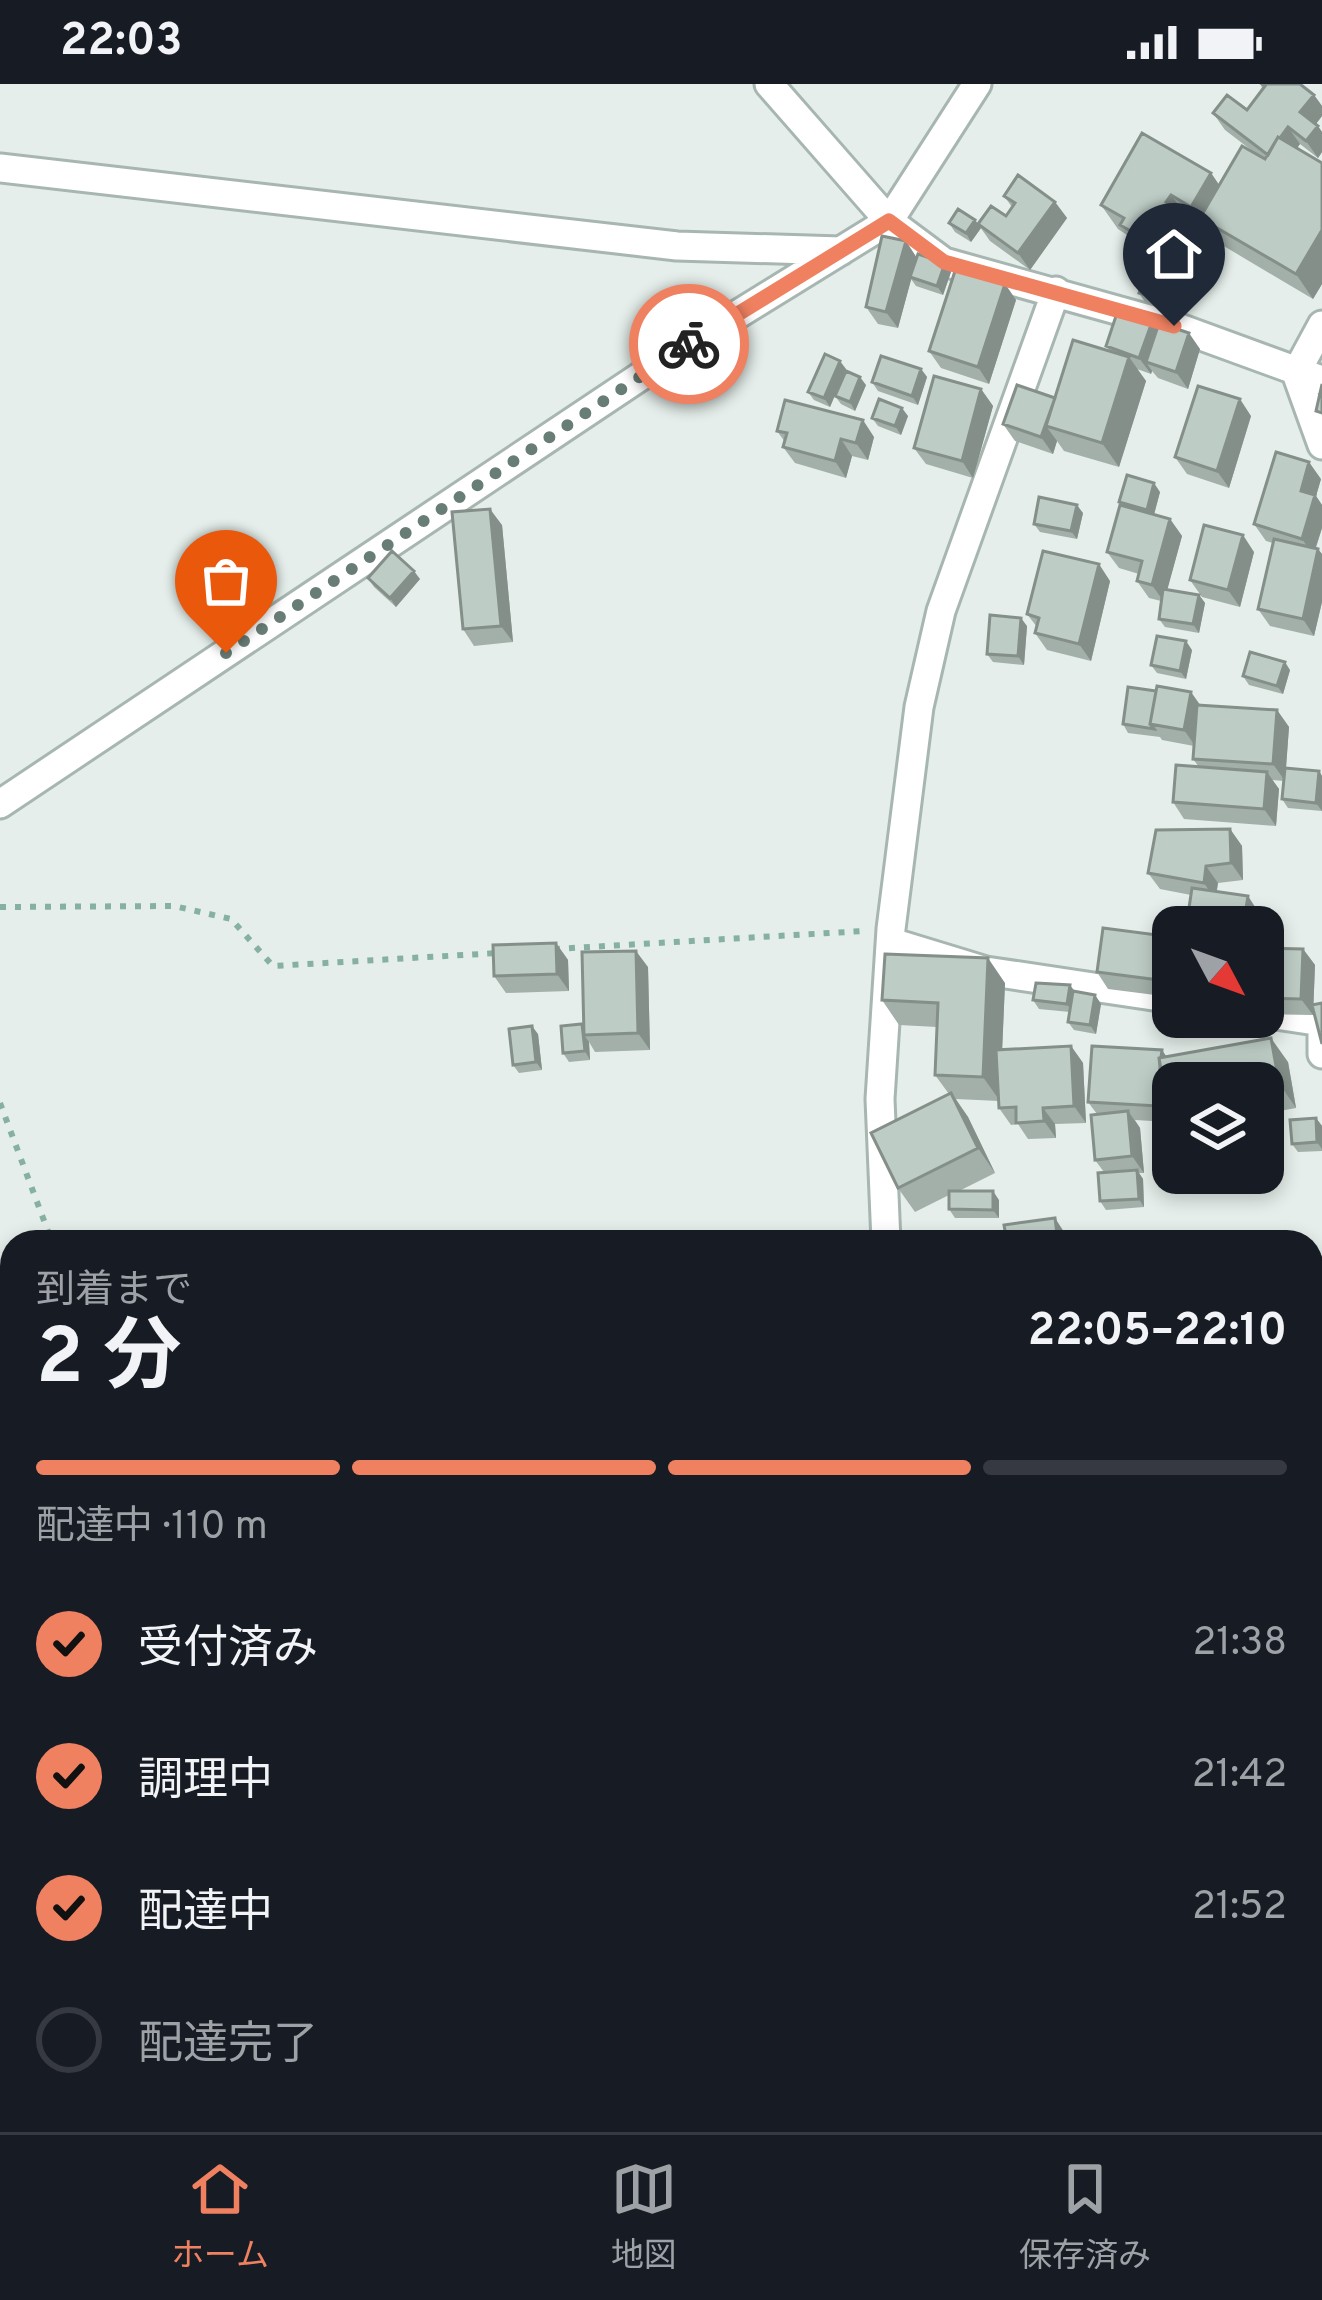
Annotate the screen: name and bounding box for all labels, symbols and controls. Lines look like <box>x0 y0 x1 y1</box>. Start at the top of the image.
text: 22:03 <box>60 14 183 71</box>
pin <box>1123 203 1225 326</box>
icon: home <box>1141 221 1207 287</box>
courier <box>629 284 749 404</box>
icon: bike <box>656 311 722 377</box>
pin <box>175 530 277 653</box>
icon: bag <box>193 548 259 614</box>
north arrow <box>1152 906 1284 1038</box>
map controls <box>1152 906 1284 1194</box>
button: layers <box>1152 1062 1284 1194</box>
text: 到着まで <box>36 1268 192 1317</box>
text: 22:05–22:10 <box>1028 1304 1287 1361</box>
text: 2 分 <box>36 1312 181 1411</box>
text: 配達中 · 110 m <box>36 1504 268 1553</box>
icon: check <box>36 1611 102 1677</box>
text: 21:38 <box>1193 1620 1287 1669</box>
text: 受付済み <box>138 1622 318 1679</box>
icon: check <box>36 1743 102 1809</box>
text: 21:42 <box>1192 1752 1287 1801</box>
text: 調理中 <box>138 1754 273 1811</box>
icon: check <box>36 1875 102 1941</box>
text: 21:52 <box>1192 1884 1287 1933</box>
text: 配達中 <box>138 1886 273 1943</box>
text: 配達完了 <box>138 2018 318 2075</box>
tab: ホーム <box>171 2156 269 2279</box>
tab: 地図 <box>611 2156 677 2279</box>
tab: 保存済み <box>1019 2156 1151 2279</box>

